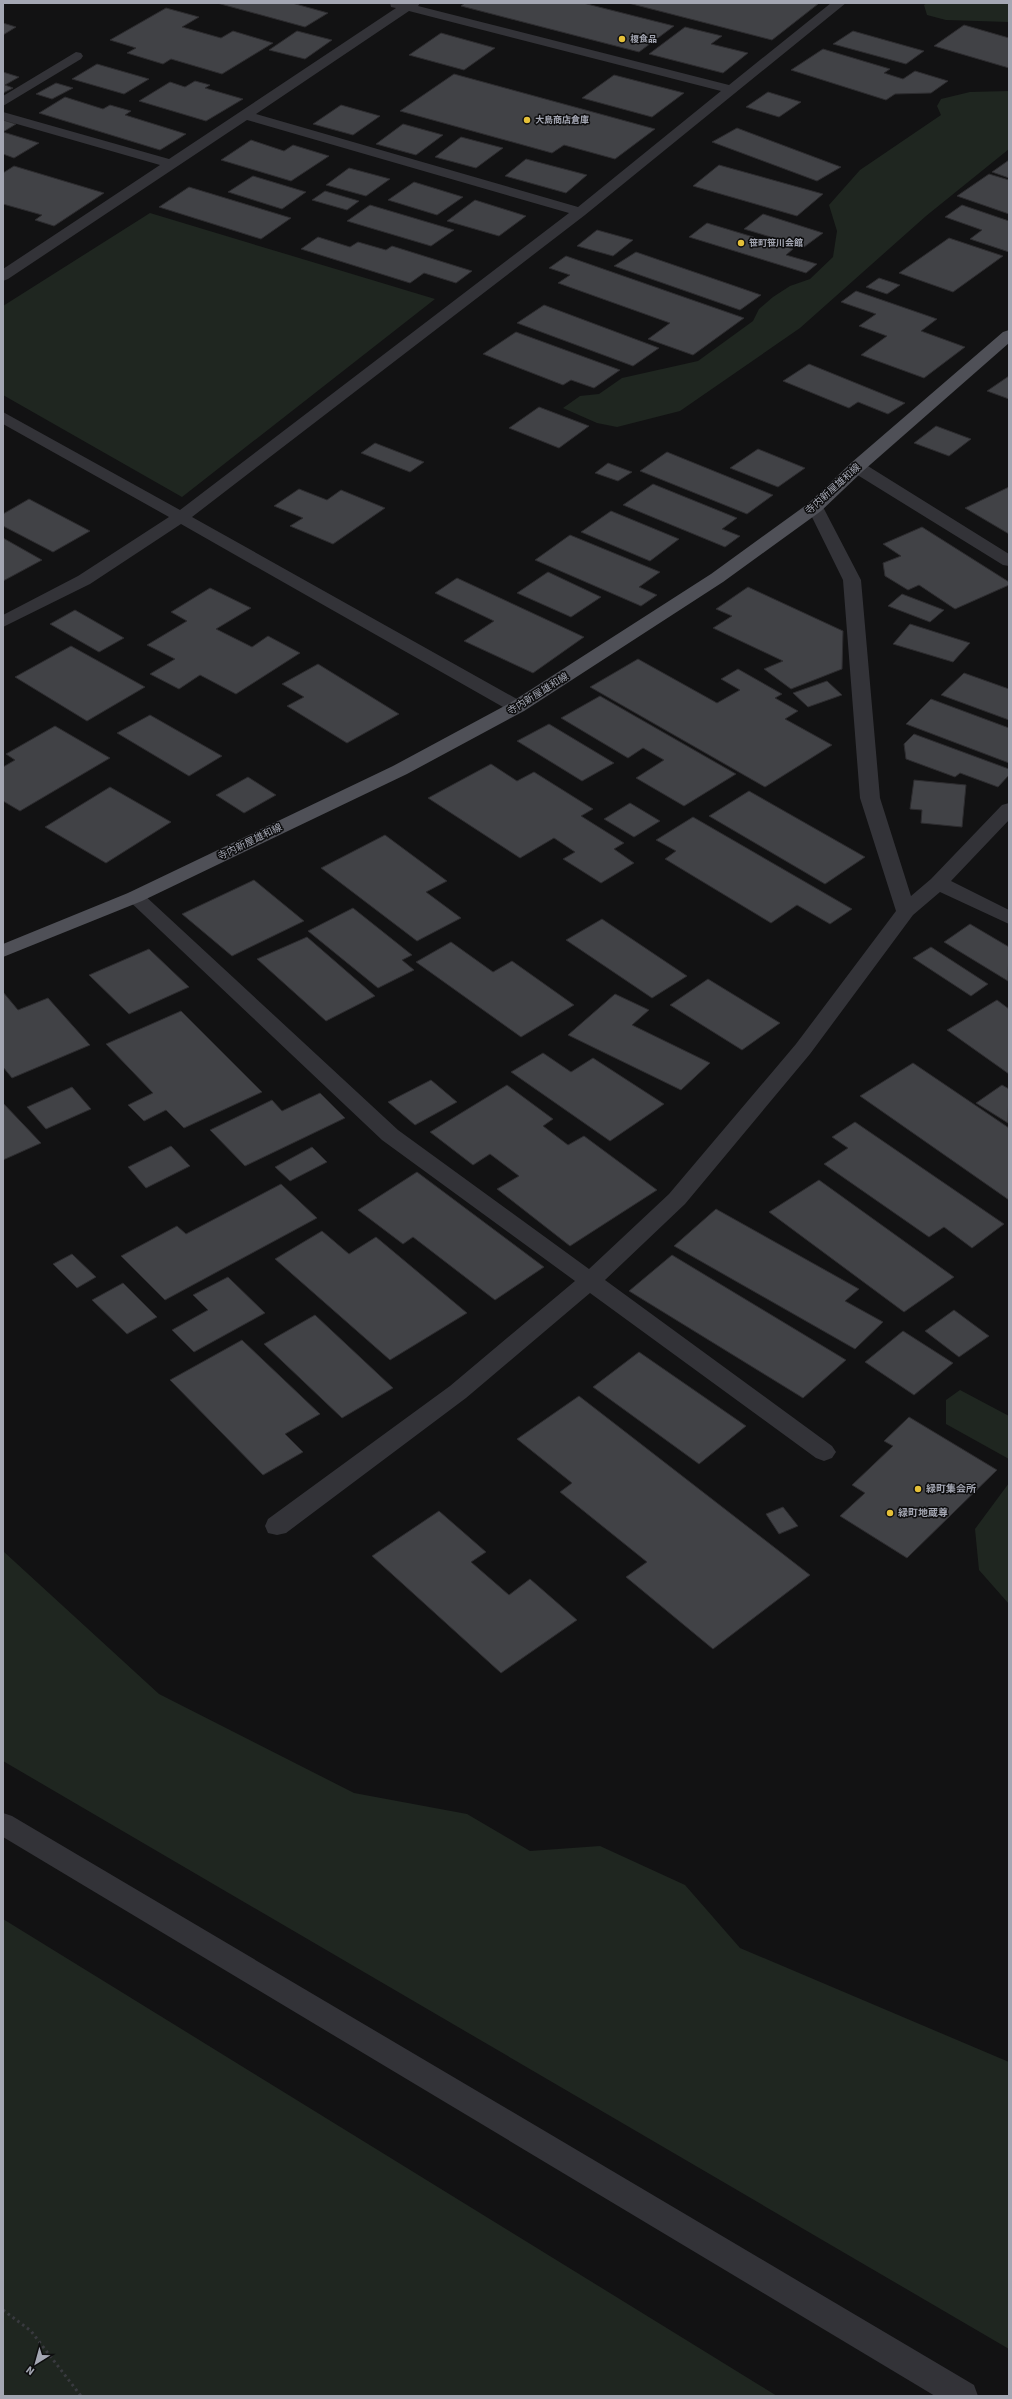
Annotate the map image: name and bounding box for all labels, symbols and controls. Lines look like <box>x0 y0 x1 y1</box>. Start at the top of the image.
place label: 榎食品 <box>630 33 657 46</box>
marker: 榎食品 <box>617 34 627 44</box>
place label: 大島商店倉庫 <box>535 114 589 127</box>
marker: 大島商店倉庫 <box>522 115 532 125</box>
place label: 笹町笹川会館 <box>749 237 803 250</box>
marker: 笹町笹川会館 <box>736 238 746 248</box>
street label: 寺内新屋雄和線 <box>802 460 864 518</box>
street label: 寺内新屋雄和線 <box>505 670 571 718</box>
street label: 寺内新屋雄和線 <box>215 820 285 864</box>
place label: 緑町集会所 <box>926 1482 976 1496</box>
marker: 緑町集会所 <box>913 1484 923 1494</box>
place label: 緑町地蔵尊 <box>898 1506 948 1520</box>
marker: 緑町地蔵尊 <box>885 1508 895 1518</box>
north arrow <box>16 2343 56 2383</box>
text: N <box>23 2362 38 2379</box>

